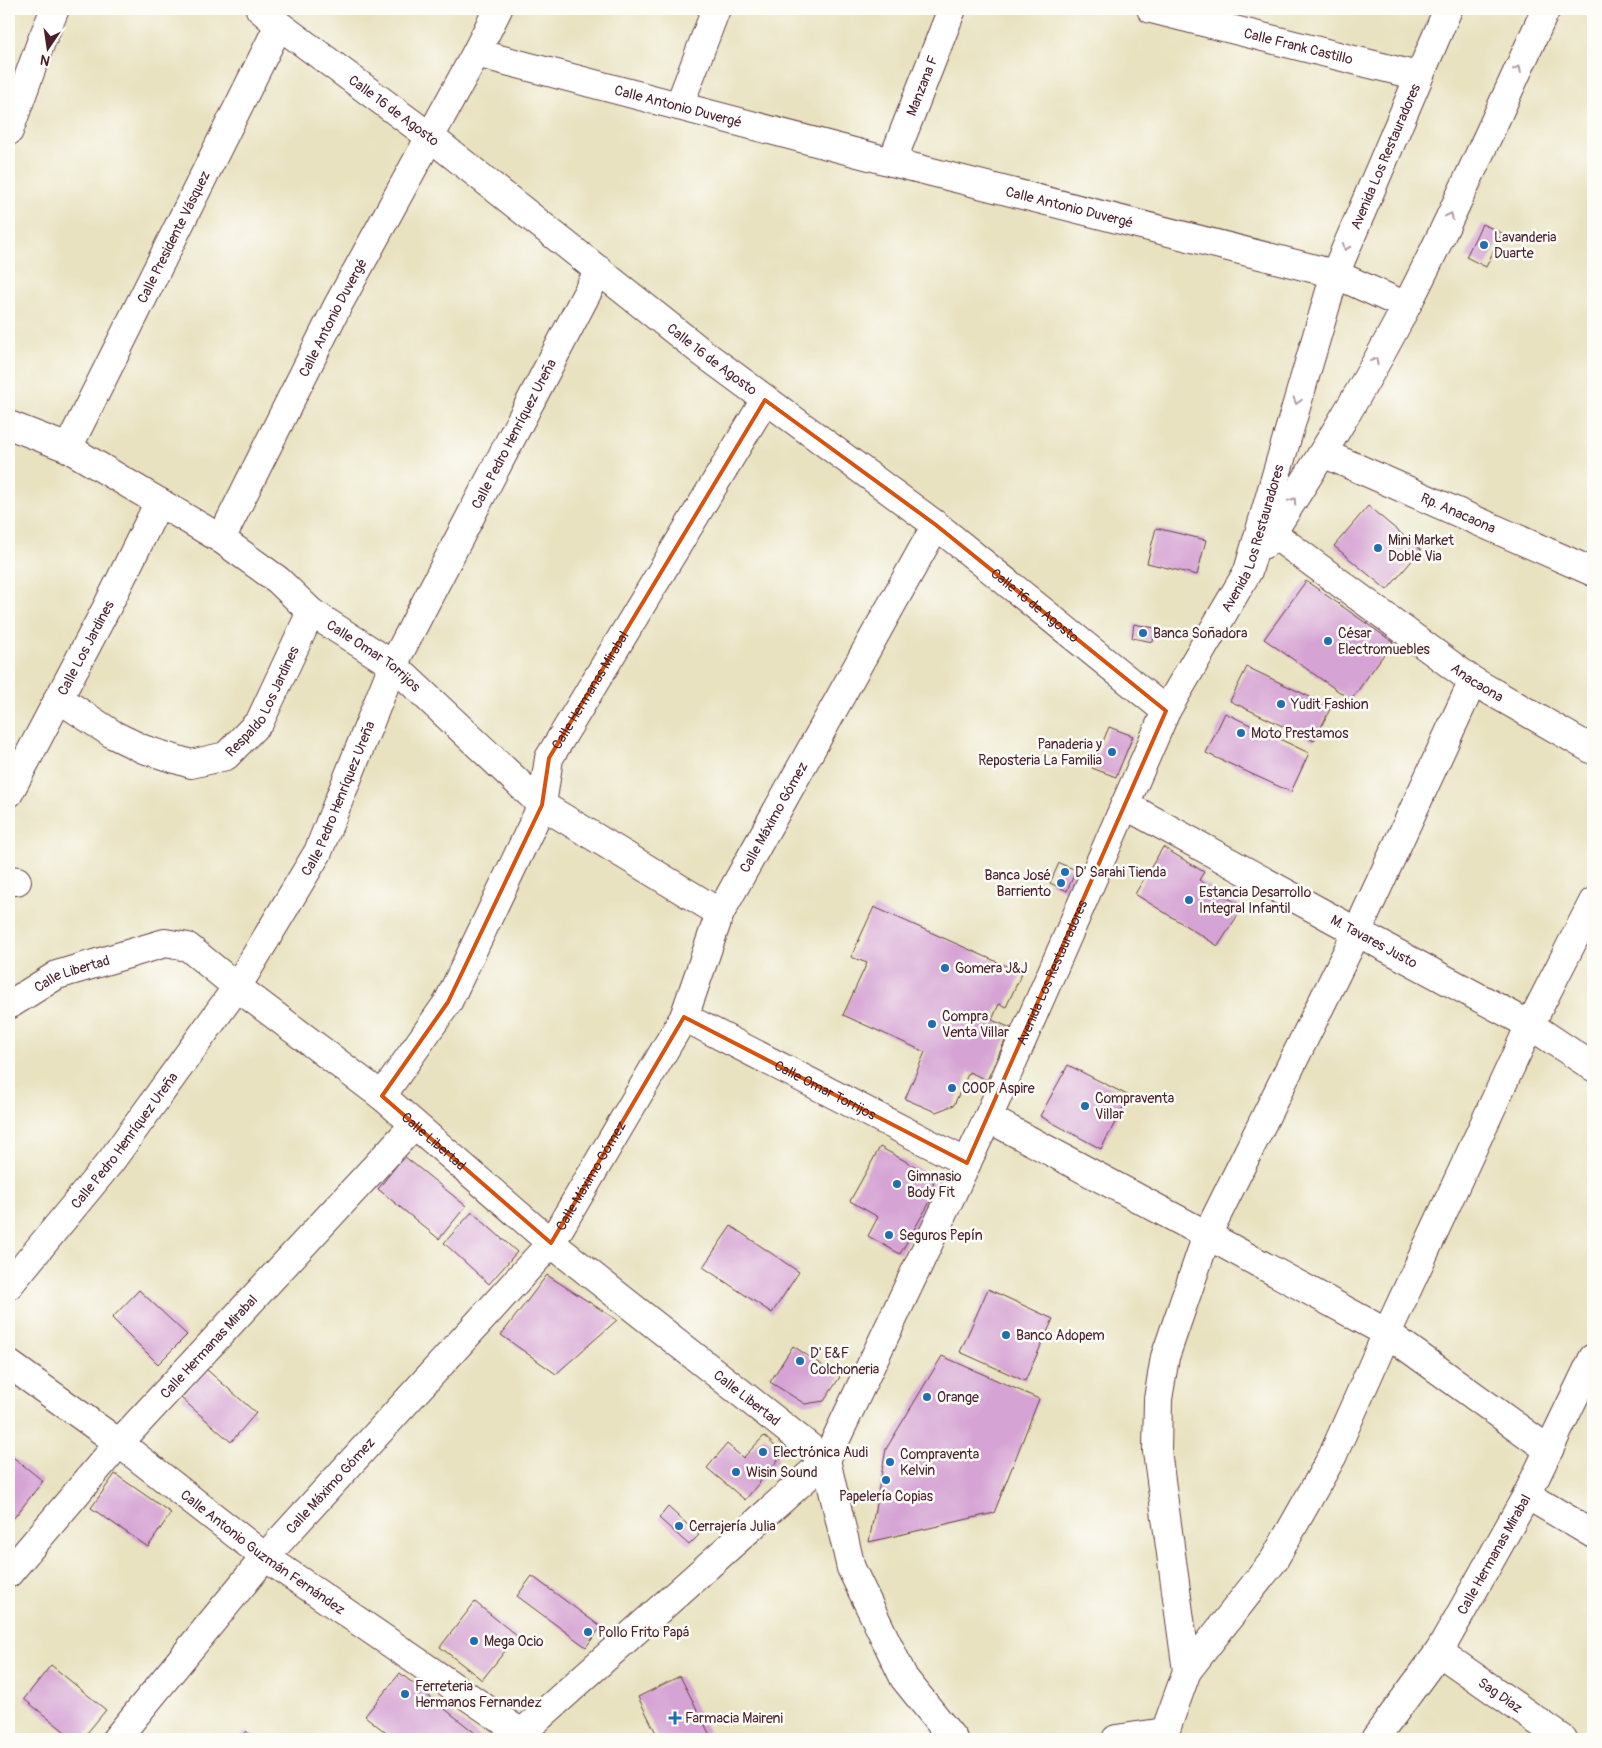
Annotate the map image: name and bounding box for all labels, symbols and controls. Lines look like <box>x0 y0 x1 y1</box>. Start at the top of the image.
north arrow <box>22 22 72 72</box>
street label: Calle Frank Castillo <box>1242 24 1355 68</box>
text: N <box>39 51 52 70</box>
street label: Manzana F <box>902 53 941 118</box>
one-way arrow <box>1512 65 1523 74</box>
street label: Calle 16 de Agosto <box>345 71 443 150</box>
street label: Avenida Los Restauradores <box>1347 80 1424 232</box>
street label: Calle Antonio Duvergé <box>613 81 744 131</box>
street label: Calle Presidente Vásquez <box>133 168 213 306</box>
street label: Calle Antonio Duvergé <box>1004 183 1135 231</box>
one-way arrow <box>1444 212 1454 221</box>
place label: Lavanderia Duarte <box>1494 229 1557 262</box>
marker: Lavanderia Duarte <box>1478 239 1490 251</box>
one-way arrow <box>1342 242 1353 251</box>
street label: Calle Antonio Duvergé <box>295 255 370 380</box>
street label: Calle 16 de Agosto <box>664 319 761 399</box>
street label: Calle Pedro Henríquez Ureña <box>467 356 560 512</box>
one-way arrow <box>1369 357 1379 366</box>
one-way arrow <box>1293 397 1303 405</box>
street label: Avenida Los Restauradores <box>1217 462 1287 615</box>
street label: Rp. Anacaona <box>1418 489 1498 537</box>
one-way arrow <box>1287 497 1296 506</box>
place label: Mini Market Doble Via <box>1388 532 1454 565</box>
marker: Mini Market Doble Via <box>1372 542 1384 554</box>
street label: Calle 16 de Agosto <box>988 564 1083 646</box>
street label: Calle Los Jardines <box>53 597 118 698</box>
street label: Calle Omar Torrijos <box>324 616 425 696</box>
place label: Banca Soñadora <box>1153 625 1247 642</box>
place label: César Electromuebles <box>1338 625 1431 658</box>
marker: Banca Soñadora <box>1137 627 1149 639</box>
street label: Calle Hermanas Mirabal <box>548 628 632 752</box>
marker: César Electromuebles <box>1322 635 1334 647</box>
street label: Respaldo Los Jardines <box>222 643 303 760</box>
street label: Anacaona <box>1448 659 1507 705</box>
place label: Yudit Fashion <box>1290 696 1369 713</box>
marker: Yudit Fashion <box>1275 698 1287 710</box>
street label: Calle Pedro Henríquez Ureña <box>297 718 378 879</box>
place label: Moto Prestamos <box>1251 725 1349 742</box>
marker: Moto Prestamos <box>1235 727 1247 739</box>
place label: Panaderia y Reposteria La Familia <box>978 736 1102 769</box>
marker: Panaderia y Reposteria La Familia <box>1106 746 1118 758</box>
street label: Calle Máximo Gómez <box>736 759 811 875</box>
place label: D' Sarahi Tienda <box>1075 864 1166 881</box>
marker: D' Sarahi Tienda <box>1059 866 1071 878</box>
place label: Banca José Barriento <box>984 867 1051 900</box>
marker: Banca José Barriento <box>1055 877 1067 889</box>
place label: Estancia Desarrollo Integral Infantil <box>1199 884 1312 917</box>
marker: Estancia Desarrollo Integral Infantil <box>1183 894 1195 906</box>
street label: Avenida Los Restauradores <box>1012 897 1091 1048</box>
street label: M. Tavares Justo <box>1328 911 1421 972</box>
street label: Calle Libertad <box>31 951 112 996</box>
place label: Gomera J&J <box>955 960 1028 977</box>
marker: Gomera J&J <box>939 962 951 974</box>
place label: Compra Venta Villar <box>942 1008 1009 1041</box>
marker: Compra Venta Villar <box>926 1018 938 1030</box>
street label: Calle Omar Torrijos <box>772 1057 880 1124</box>
street label: Calle Pedro Henríquez Ureña <box>67 1069 181 1212</box>
place label: COOP Aspire <box>962 1080 1035 1097</box>
marker: COOP Aspire <box>946 1082 958 1094</box>
place label: Compraventa Villar <box>1095 1090 1174 1123</box>
marker: Compraventa Villar <box>1079 1100 1091 1112</box>
street label: Calle Libertad <box>398 1108 470 1174</box>
street label: Calle Máximo Gómez <box>552 1118 629 1234</box>
place label: Gimnasio Body Fit <box>907 1168 962 1201</box>
marker: Gimnasio Body Fit <box>891 1178 903 1190</box>
place label: Seguros Pepín <box>899 1227 983 1244</box>
marker: Seguros Pepín <box>883 1229 895 1241</box>
street label: Calle Hermanas Mirabal <box>156 1291 261 1402</box>
place label: Banco Adopem <box>1016 1327 1105 1344</box>
marker: Banco Adopem <box>1000 1329 1012 1341</box>
place label: D' E&F Colchoneria <box>810 1345 879 1378</box>
marker: D' E&F Colchoneria <box>794 1355 806 1367</box>
street label: Calle Libertad <box>710 1366 784 1429</box>
place label: Orange <box>937 1389 979 1406</box>
marker: Orange <box>921 1391 933 1403</box>
street label: Calle Máximo Gómez <box>282 1434 378 1537</box>
place label: Electrónica Audi <box>773 1444 868 1461</box>
marker: Electrónica Audi <box>757 1446 769 1458</box>
place label: Compraventa Kelvin <box>900 1446 979 1479</box>
marker: Compraventa Kelvin <box>884 1456 896 1468</box>
place label: Wisin Sound <box>746 1464 818 1481</box>
marker: Wisin Sound <box>730 1466 742 1478</box>
marker: Papelería Copias <box>880 1474 892 1486</box>
street label: Calle Antonio Guzmán Fernández <box>177 1486 348 1618</box>
place label: Papelería Copias <box>839 1488 934 1505</box>
street label: Calle Hermanas Mirabal <box>1453 1491 1534 1617</box>
place label: Cerrajería Julia <box>689 1518 776 1535</box>
marker: Cerrajería Julia <box>673 1520 685 1532</box>
place label: Pollo Frito Papá <box>598 1624 689 1641</box>
marker: Pollo Frito Papá <box>582 1626 594 1638</box>
place label: Mega Ocio <box>484 1633 544 1650</box>
marker: Mega Ocio <box>468 1635 480 1647</box>
street label: Sag Diaz <box>1475 1674 1526 1716</box>
place label: Ferreteria Hermanos Fernandez <box>415 1678 542 1711</box>
marker: Ferreteria Hermanos Fernandez <box>399 1688 411 1700</box>
place label: Farmacia Maireni <box>685 1710 784 1727</box>
marker: Farmacia Maireni <box>669 1712 681 1724</box>

